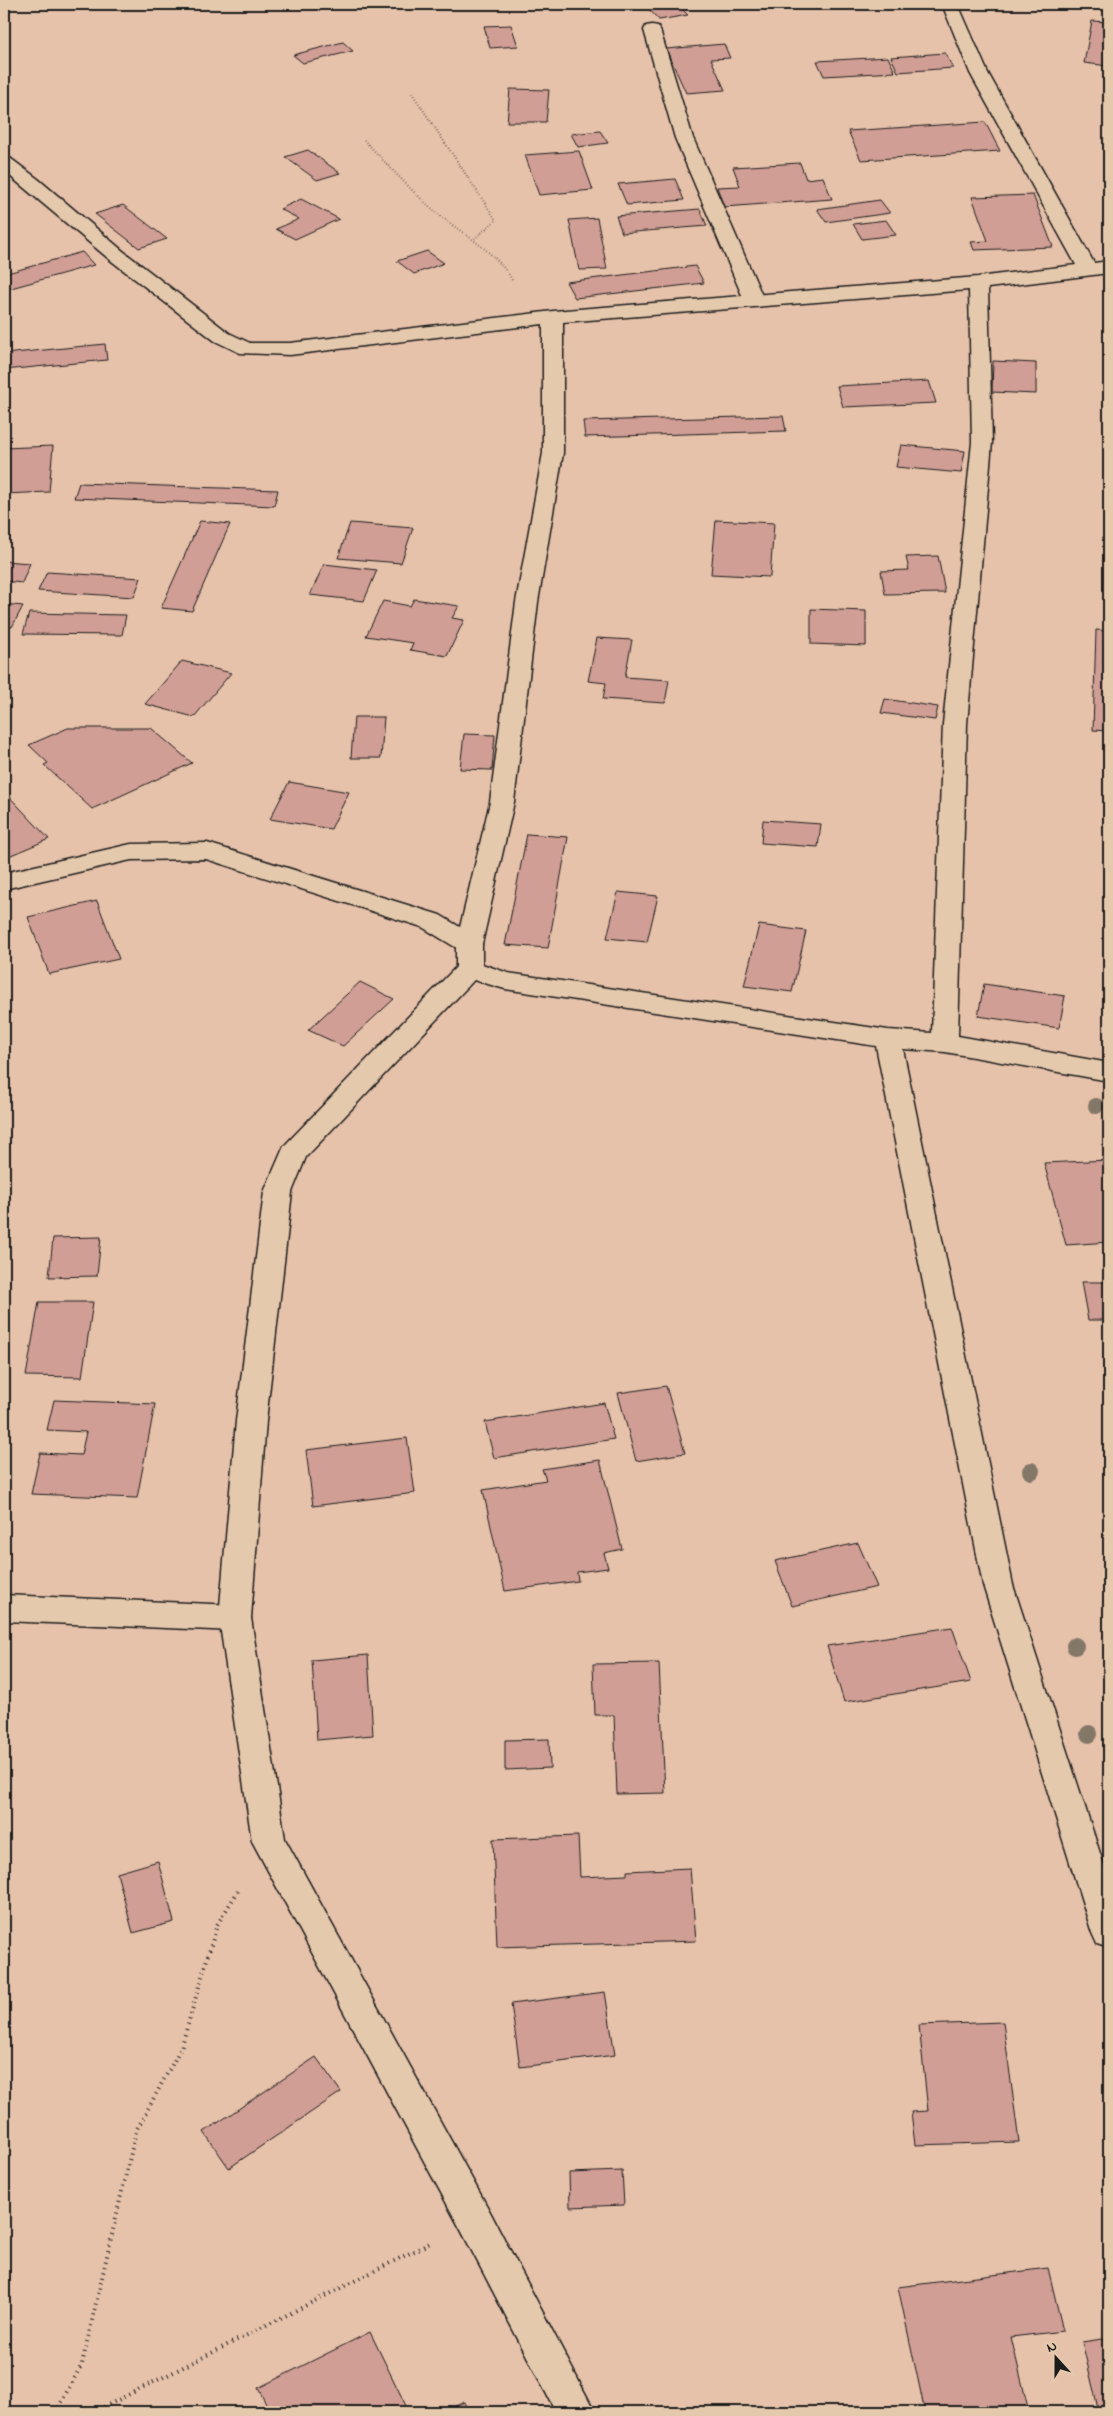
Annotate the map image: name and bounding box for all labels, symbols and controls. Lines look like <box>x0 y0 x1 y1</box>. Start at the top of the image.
north arrow <box>1030 2334 1080 2384</box>
text: N <box>1044 2336 1060 2359</box>

